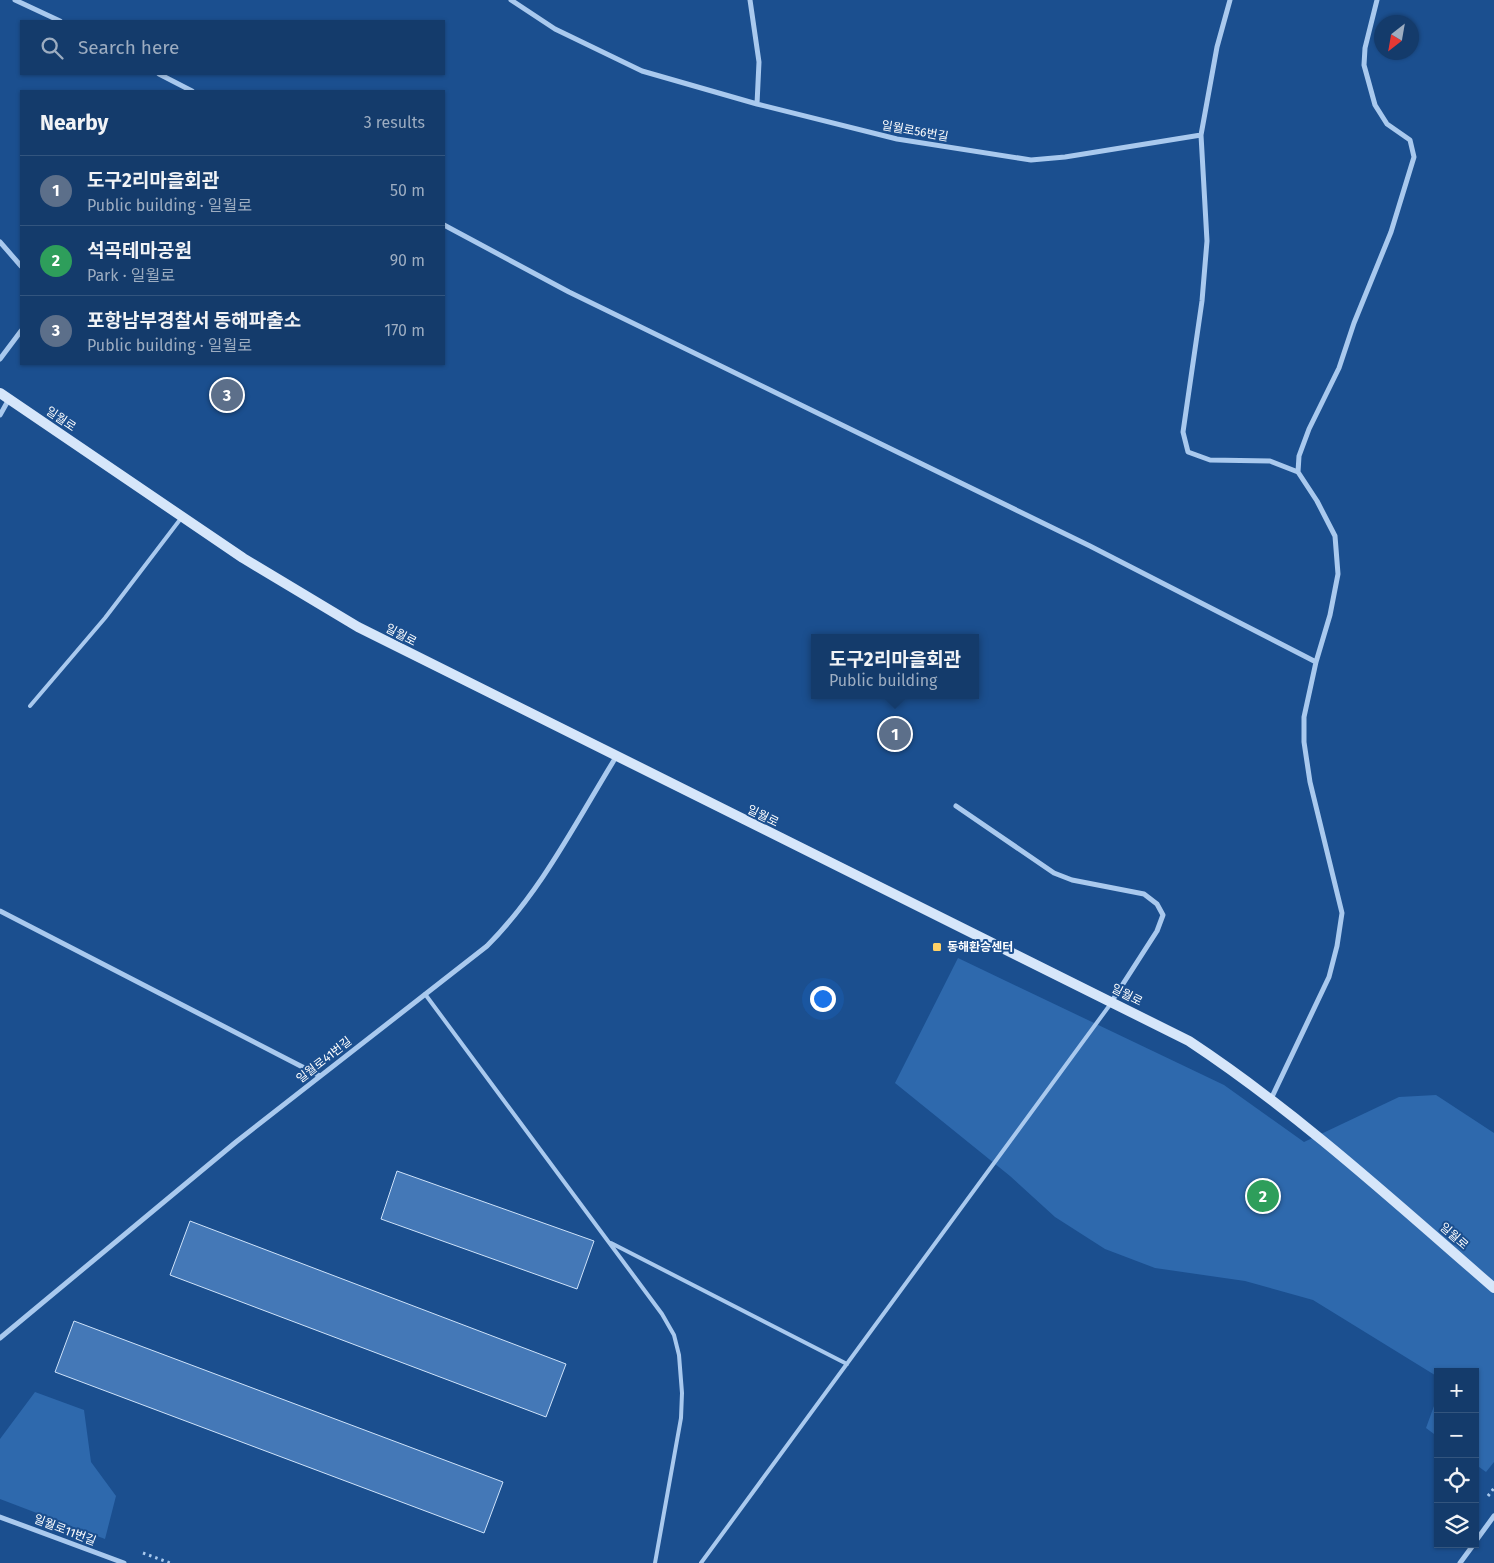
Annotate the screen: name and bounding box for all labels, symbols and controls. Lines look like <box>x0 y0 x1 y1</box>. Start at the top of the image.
north arrow <box>1374 15 1419 60</box>
search box <box>20 20 445 75</box>
icon: search <box>38 34 66 62</box>
text: Search here <box>78 36 179 59</box>
text: Nearby <box>40 110 108 136</box>
text: 3 results <box>364 113 425 132</box>
street label: 일월로56번길 <box>880 118 950 144</box>
text: 도구2리마을회관 <box>87 169 219 192</box>
text: 1 <box>52 181 60 200</box>
text: 50 m <box>390 181 425 200</box>
text: Public building · 일월로 <box>87 196 252 215</box>
text: 석곡테마공원 <box>87 239 192 262</box>
text: 2 <box>52 251 60 270</box>
text: 90 m <box>390 251 425 270</box>
text: Park · 일월로 <box>87 266 175 285</box>
text: 포항남부경찰서 동해파출소 <box>87 309 301 332</box>
text: 3 <box>52 321 60 340</box>
text: 170 m <box>384 321 425 340</box>
text: Public building · 일월로 <box>87 336 252 355</box>
pin: 3 <box>211 376 243 414</box>
street label: 일월로 <box>43 404 79 434</box>
street label: 일월로 <box>383 621 419 649</box>
popup <box>811 634 979 699</box>
text: 도구2리마을회관 <box>829 648 961 671</box>
text: Public building <box>829 671 937 690</box>
pin: 1 <box>879 715 911 753</box>
street label: 일월로 <box>745 802 781 830</box>
place label: 동해환승센터 <box>947 940 1013 954</box>
marker: 동해환승센터 <box>931 941 943 953</box>
street label: 일월로 <box>1109 981 1145 1009</box>
your location <box>810 986 836 1012</box>
street label: 일월로41번길 <box>294 1034 354 1086</box>
pin: 2 <box>1247 1177 1279 1215</box>
street label: 일월로 <box>1437 1220 1471 1252</box>
map controls <box>1434 1368 1479 1548</box>
button: + <box>1434 1368 1479 1413</box>
button: − <box>1434 1413 1479 1458</box>
button: locate <box>1434 1458 1479 1503</box>
button: layers <box>1434 1503 1479 1548</box>
street label: 일월로11번길 <box>32 1512 98 1548</box>

